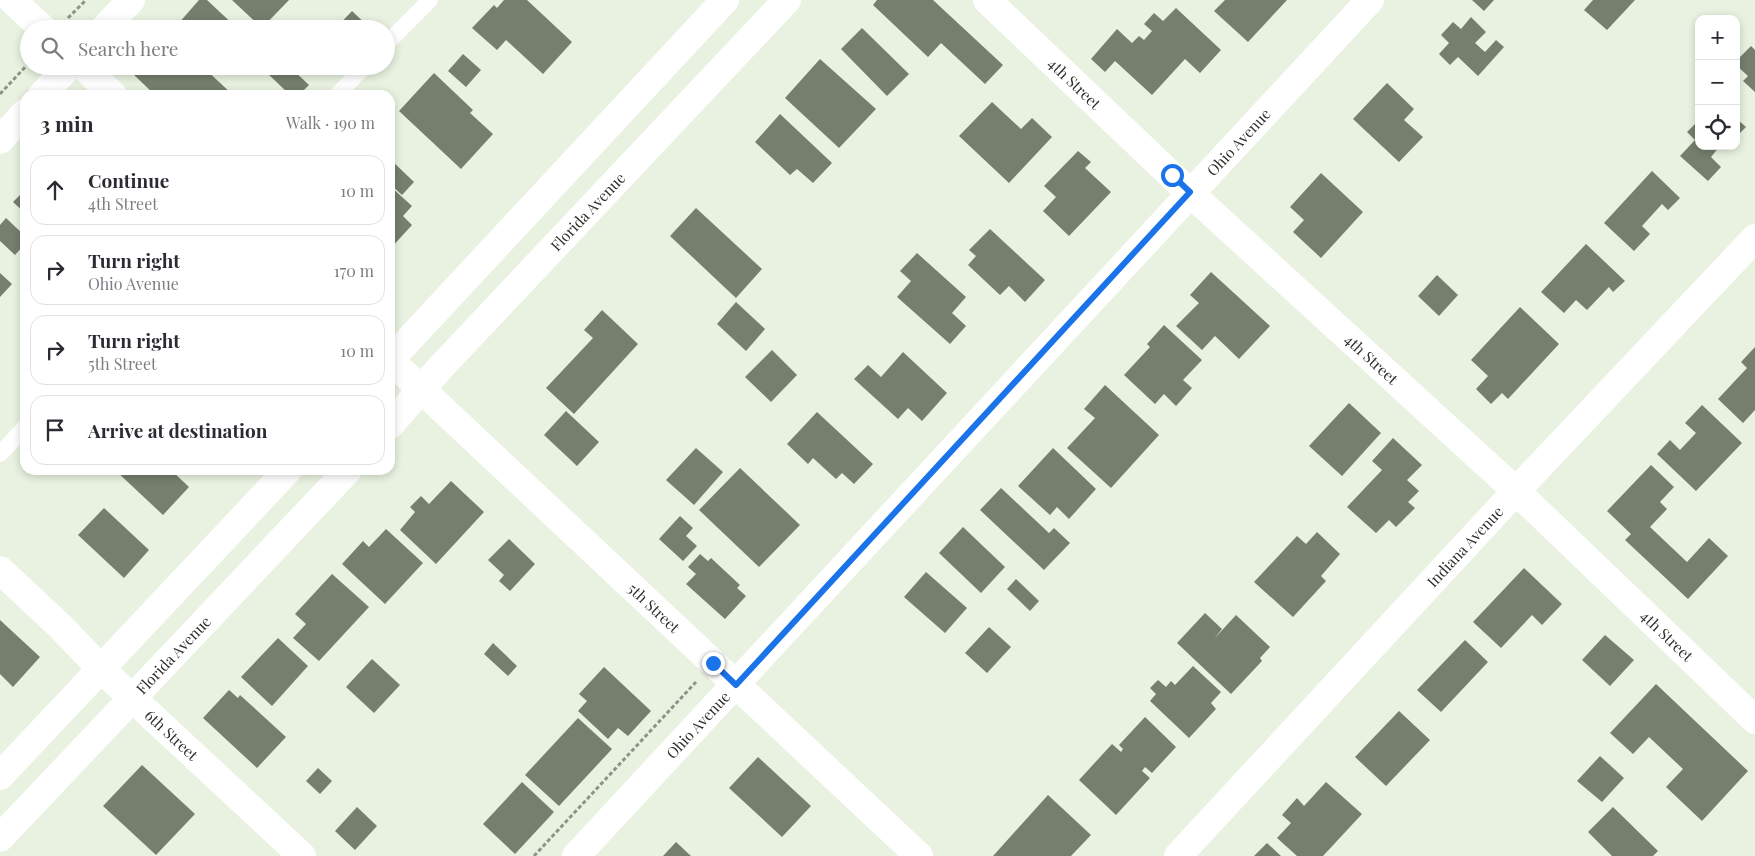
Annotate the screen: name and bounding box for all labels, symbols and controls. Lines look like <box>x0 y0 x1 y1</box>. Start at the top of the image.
map controls <box>1695 15 1740 150</box>
button: + <box>1695 15 1740 60</box>
search box <box>20 20 395 75</box>
icon: search <box>38 34 66 62</box>
text: Search here <box>78 35 178 61</box>
street label: 4th Street <box>1044 54 1106 114</box>
button: − <box>1695 60 1740 105</box>
street label: Ohio Avenue <box>1202 104 1275 180</box>
button: locate <box>1695 105 1740 150</box>
text: 3 min <box>40 109 94 137</box>
text: Walk · 190 m <box>286 112 375 133</box>
route start <box>1161 164 1184 187</box>
text: Continue <box>88 167 169 193</box>
street label: Florida Avenue <box>546 168 629 255</box>
icon: ahead <box>41 176 69 204</box>
text: 10 m <box>340 180 374 201</box>
text: 4th Street <box>88 193 158 214</box>
text: Turn right <box>88 247 180 273</box>
icon: right <box>41 256 69 284</box>
text: 170 m <box>334 260 374 281</box>
text: Ohio Avenue <box>88 273 179 294</box>
text: Turn right <box>88 327 180 353</box>
street label: 4th Street <box>1341 329 1403 389</box>
icon: right <box>41 336 69 364</box>
text: 10 m <box>340 340 374 361</box>
text: 5th Street <box>88 353 157 374</box>
icon: arrive <box>41 416 69 444</box>
text: Arrive at destination <box>88 417 268 443</box>
street label: Indiana Avenue <box>1422 502 1507 591</box>
street label: 5th Street <box>624 578 685 637</box>
street label: 4th Street <box>1636 606 1698 666</box>
street label: Florida Avenue <box>131 611 215 698</box>
route end <box>702 652 725 675</box>
street label: Ohio Avenue <box>661 687 734 763</box>
street label: 6th Street <box>141 705 203 765</box>

